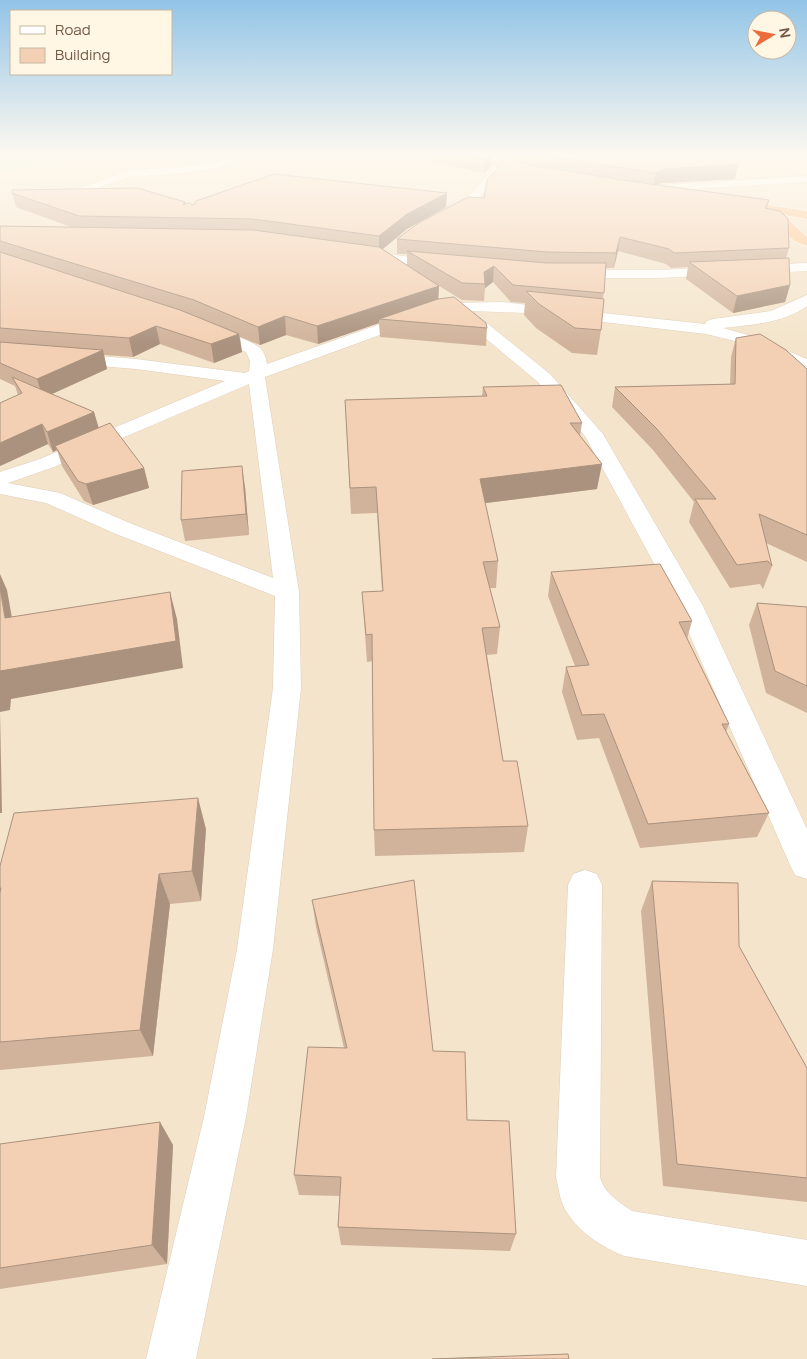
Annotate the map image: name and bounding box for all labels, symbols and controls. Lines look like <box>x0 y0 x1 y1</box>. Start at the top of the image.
legend <box>10 10 172 75</box>
north arrow <box>747 10 797 60</box>
text: Road <box>55 19 91 40</box>
text: N <box>775 26 796 39</box>
text: Building <box>55 44 110 65</box>

